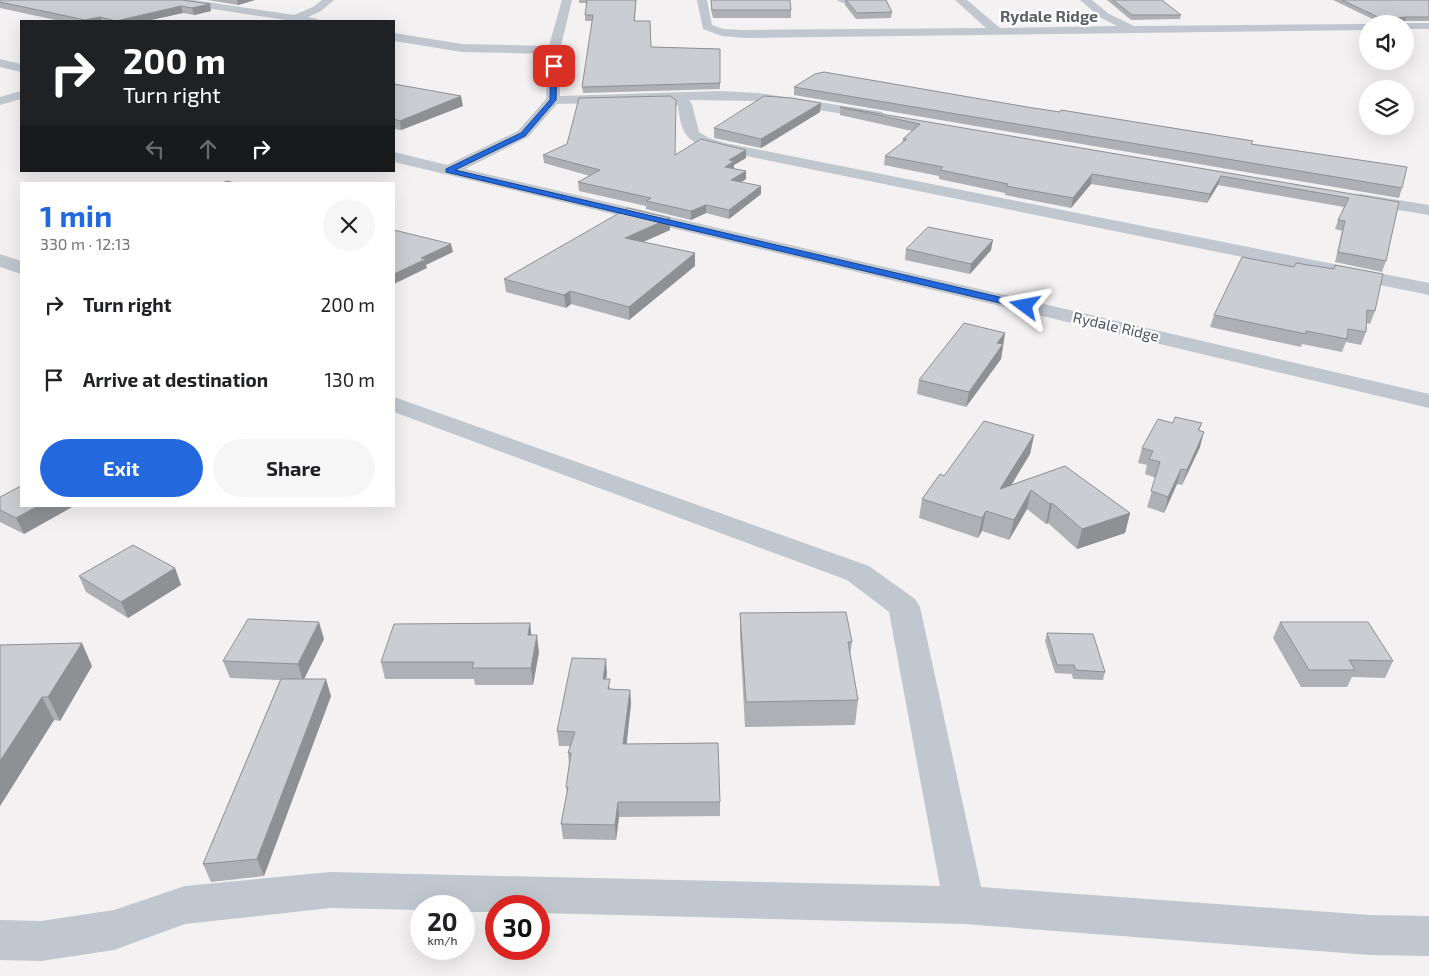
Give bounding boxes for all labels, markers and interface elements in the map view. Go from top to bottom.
district label: Rydale Ridge [1000,6,1098,26]
map controls [1359,15,1414,135]
button: sound [1359,15,1414,70]
text: 200 m [123,39,226,81]
icon: right [40,40,105,105]
pin [533,45,575,87]
icon: arrive [540,52,568,80]
button: layers [1359,80,1414,135]
text: Turn right [123,81,221,107]
icon: left [141,135,169,163]
icon: ahead [194,135,222,163]
icon: right [247,135,275,163]
text: 1 min [40,197,112,233]
button: close [323,199,375,251]
text: 330 m · 12:13 [40,234,130,253]
position arrow [998,279,1050,331]
icon: right [40,291,68,319]
text: Turn right [83,293,171,316]
text: 200 m [321,293,375,316]
street label: Rydale Ridge [1071,307,1161,345]
icon: arrive [40,366,68,394]
text: Arrive at destination [83,368,268,391]
text: 130 m [325,368,375,391]
button: Exit [40,439,203,497]
button: Share [213,439,375,497]
speed limit sign: 30 [485,895,550,960]
text: 20 [427,906,458,936]
text: km/h [428,933,457,947]

